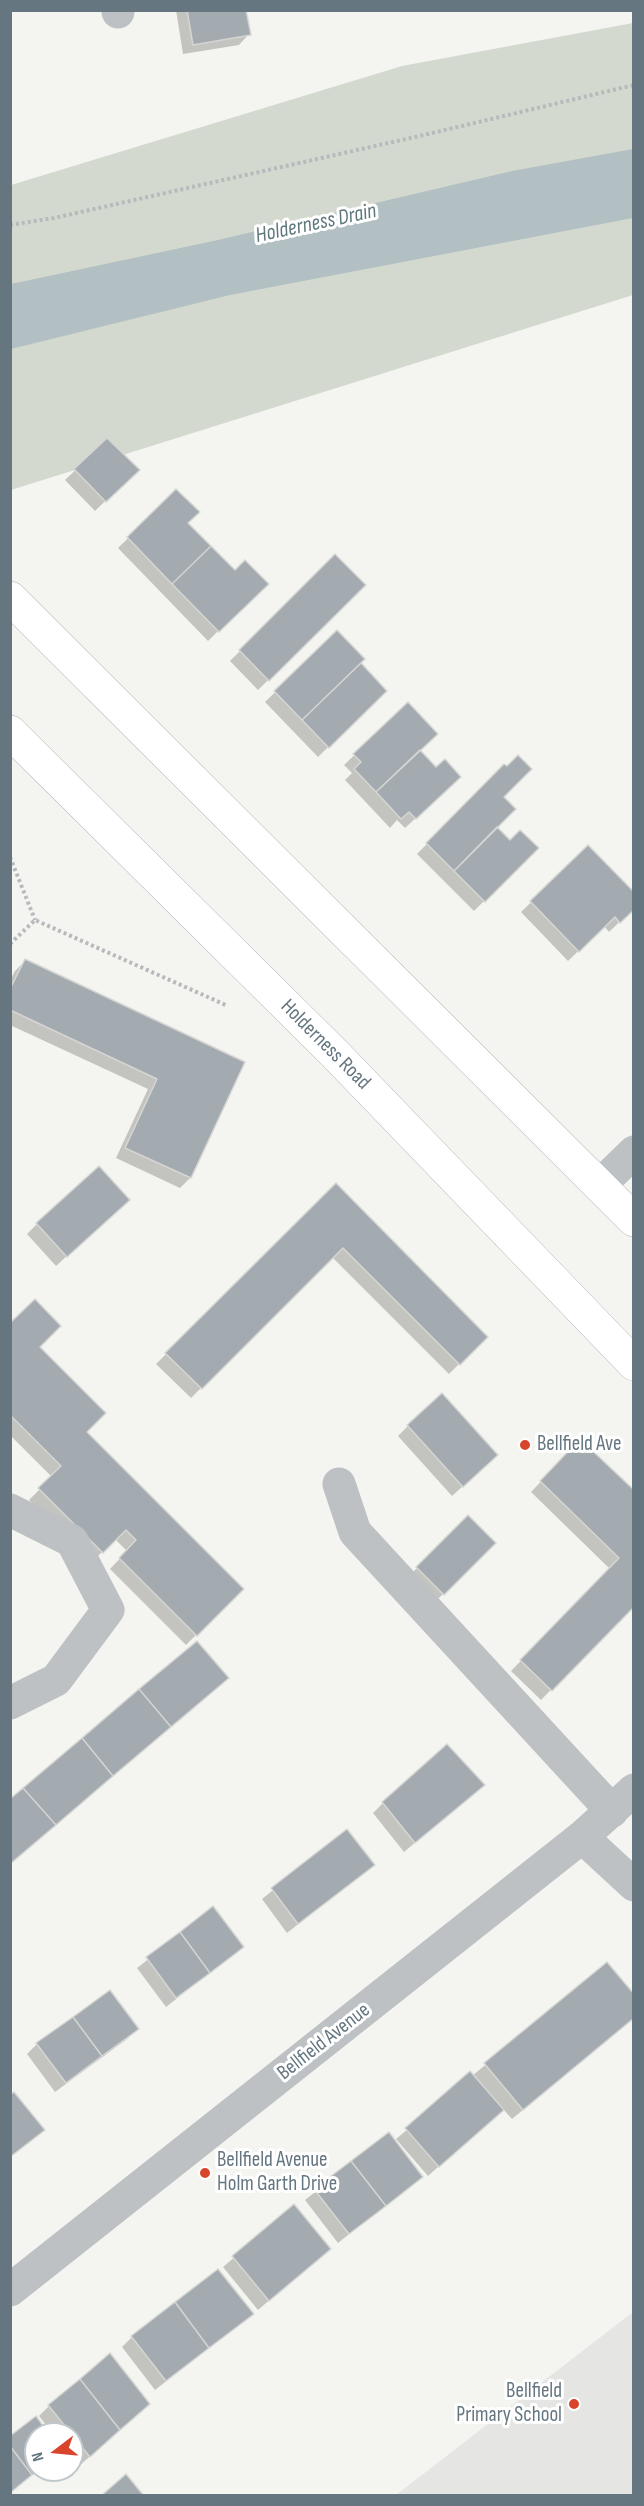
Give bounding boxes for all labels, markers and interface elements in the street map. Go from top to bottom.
water label: Holderness Drain [253,198,379,250]
street label: Holderness Road [275,995,375,1095]
place label: Bellfield Ave [537,1432,621,1458]
marker: Bellfield Ave [518,1438,532,1452]
street label: Bellfield Avenue [273,1998,375,2086]
place label: Bellfield Avenue Holm Garth Drive [217,2148,337,2198]
marker: Bellfield Avenue Holm Garth Drive [198,2166,212,2180]
place label: Bellfield Primary School [456,2379,562,2429]
marker: Bellfield Primary School [567,2397,581,2411]
north arrow [24,2422,84,2482]
text: N [28,2450,48,2463]

